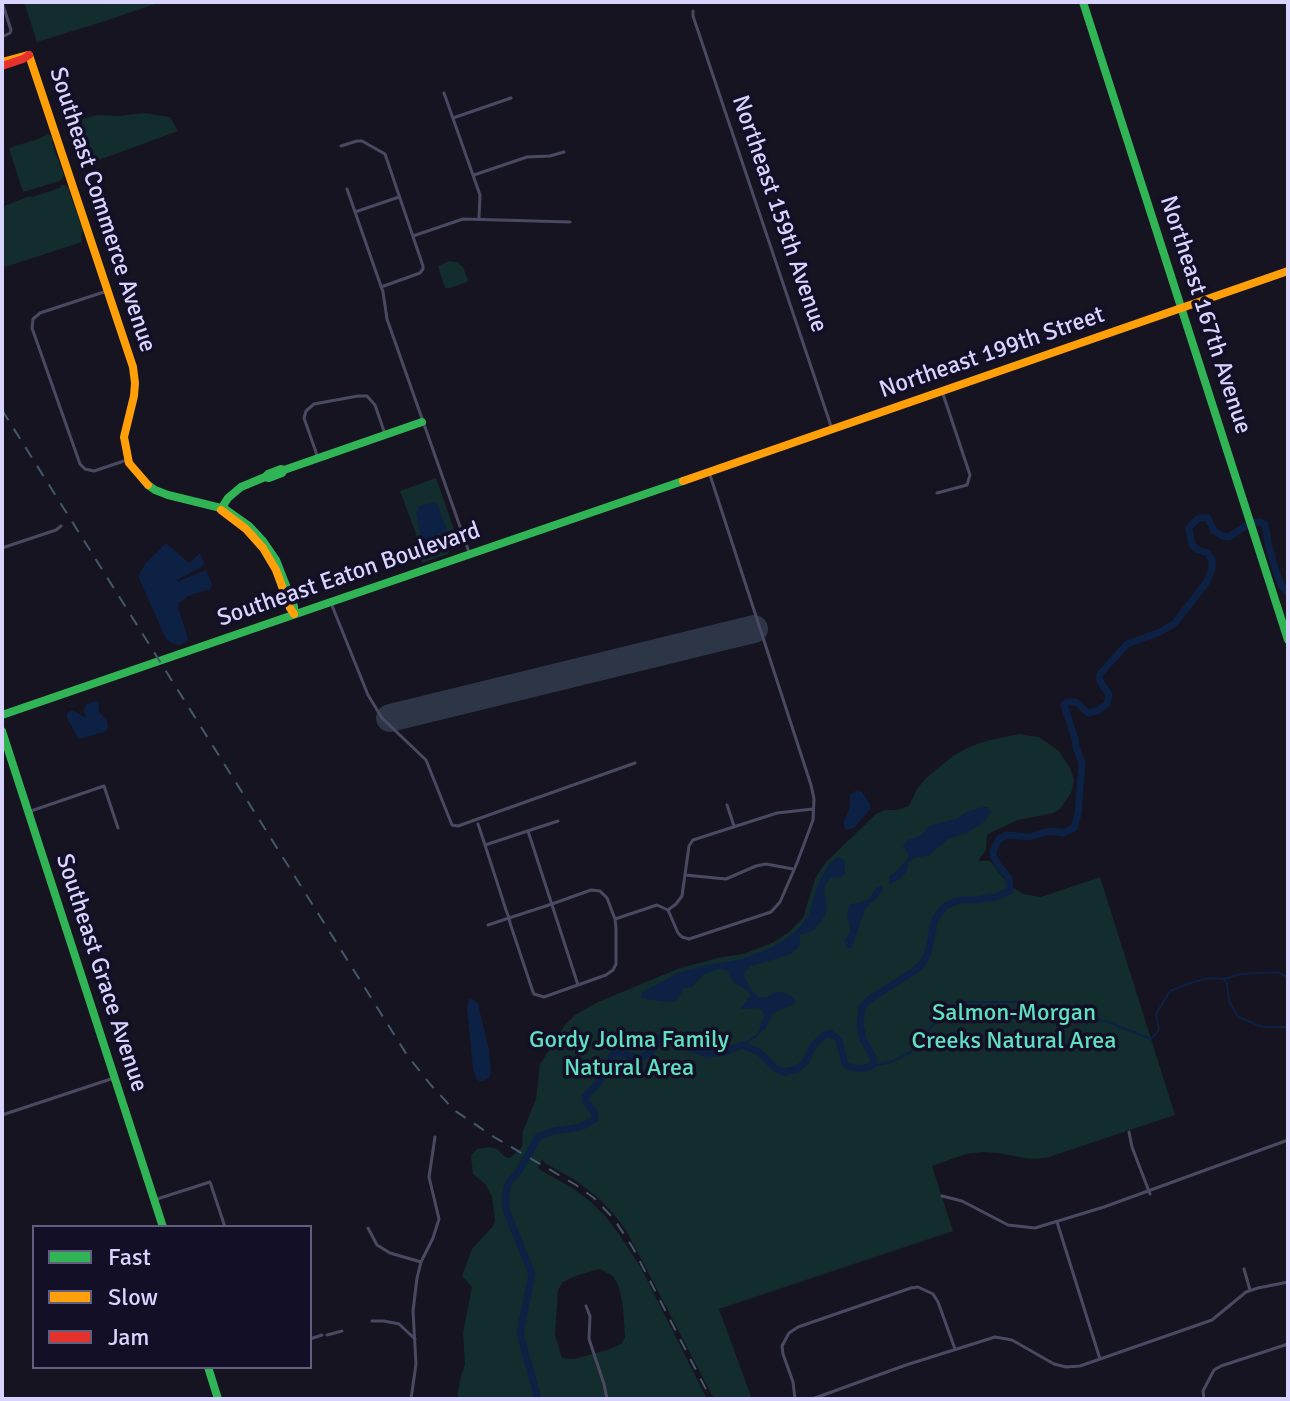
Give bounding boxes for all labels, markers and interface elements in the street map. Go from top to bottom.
street label: Southeast Commerce Avenue [42,64,162,356]
street label: Northeast 159th Avenue [725,92,833,336]
street label: Northeast 167th Avenue [1153,192,1257,438]
street label: Northeast 199th Street [876,301,1108,405]
street label: Southeast Eaton Boulevard [214,516,484,634]
street label: Southeast Grace Avenue [49,850,153,1096]
park label: Salmon-Morgan Creeks Natural Area [912,1000,1116,1056]
park label: Gordy Jolma Family Natural Area [529,1027,729,1083]
legend [32,1225,312,1369]
text: Fast [108,1242,151,1272]
text: Slow [108,1282,158,1312]
text: Jam [108,1322,149,1352]

